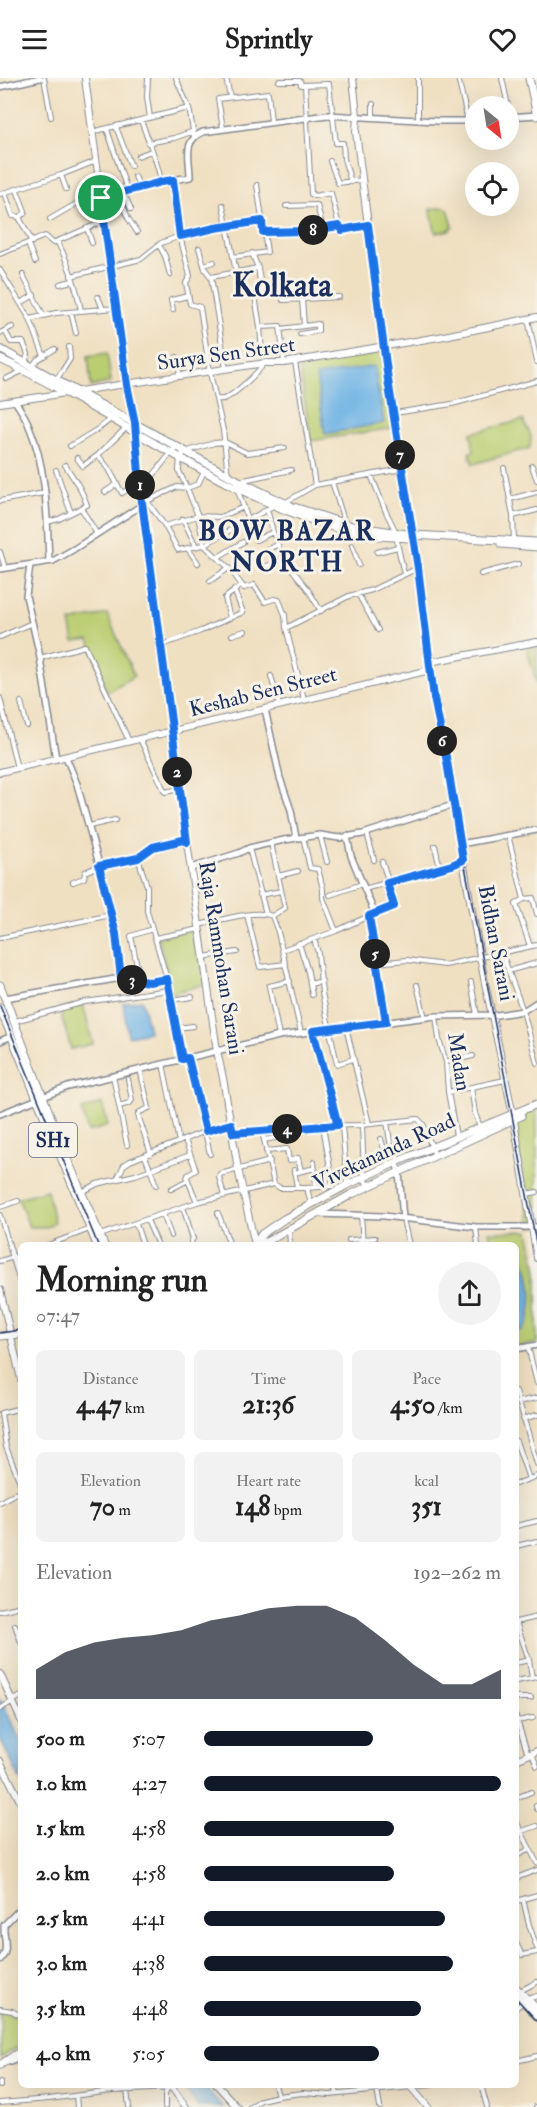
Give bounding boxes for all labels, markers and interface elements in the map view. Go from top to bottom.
icon: menu [18,23,51,56]
text: Sprintly [225,23,312,56]
icon: heart [486,23,519,56]
north arrow [465,96,519,150]
map controls [465,96,519,216]
button: locate [465,162,519,216]
pin [75,172,126,223]
icon: arrive [84,181,117,214]
pin: 8 [298,215,328,245]
text: 8 [309,220,317,240]
district label: Kolkata [232,265,333,306]
street label: Surya Sen Street [155,331,297,377]
pin: 7 [385,440,415,470]
text: 7 [396,445,404,465]
pin: 1 [125,470,155,500]
text: 1 [137,475,143,495]
district label: BOW BAZAR NORTH [198,515,376,579]
street label: Keshab Sen Street [186,661,340,723]
pin: 6 [427,726,457,756]
text: 6 [438,731,446,751]
pin: 2 [162,757,192,787]
text: 2 [173,762,181,782]
street label: Raja Rammohan Sarani [192,859,250,1057]
street label: Bidhan Sarani [472,883,521,1004]
pin: 5 [360,939,390,969]
text: 5 [371,944,379,964]
pin: 3 [117,965,147,995]
text: 3 [129,970,135,990]
street label: Madan [441,1031,477,1093]
street label: Vivekananda Road [309,1107,460,1197]
pin: 4 [272,1114,302,1144]
text: 4 [283,1119,291,1139]
road number: SH1 [29,1123,77,1157]
text: Morning run [36,1260,208,1301]
button: share [438,1262,501,1325]
text: 07:47 [36,1303,80,1328]
text: Distance [83,1369,138,1389]
text: Time [251,1369,286,1389]
text: Pace [412,1369,441,1389]
text: 4.47 [76,1389,121,1421]
text: 21:36 [243,1389,294,1421]
text: 4:50 [390,1389,435,1421]
text: km [121,1398,145,1418]
text: /km [435,1398,463,1418]
text: Elevation [80,1471,141,1491]
text: Heart rate [236,1471,301,1491]
text: kcal [414,1471,439,1491]
text: 70 [90,1491,115,1523]
text: 148 [235,1491,270,1523]
text: 351 [411,1491,442,1523]
text: m [115,1500,131,1520]
text: bpm [270,1500,302,1520]
text: Elevation [36,1560,112,1585]
text: 192–262 m [413,1560,501,1585]
text: 500 m [36,1726,85,1751]
text: 5:07 [132,1726,165,1751]
text: 1.0 km [36,1771,87,1796]
text: 4:27 [132,1771,167,1796]
text: 1.5 km [36,1816,85,1841]
text: 4:58 [132,1816,166,1841]
text: 2.0 km [36,1861,90,1886]
text: 4:58 [132,1861,166,1886]
text: 2.5 km [36,1906,88,1931]
text: 4:41 [132,1906,166,1931]
text: 3.0 km [36,1951,87,1976]
text: 4:38 [132,1951,165,1976]
text: 3.5 km [36,1996,85,2021]
text: 4:48 [132,1996,168,2021]
text: 4.0 km [36,2041,91,2066]
text: 5:05 [132,2041,165,2066]

